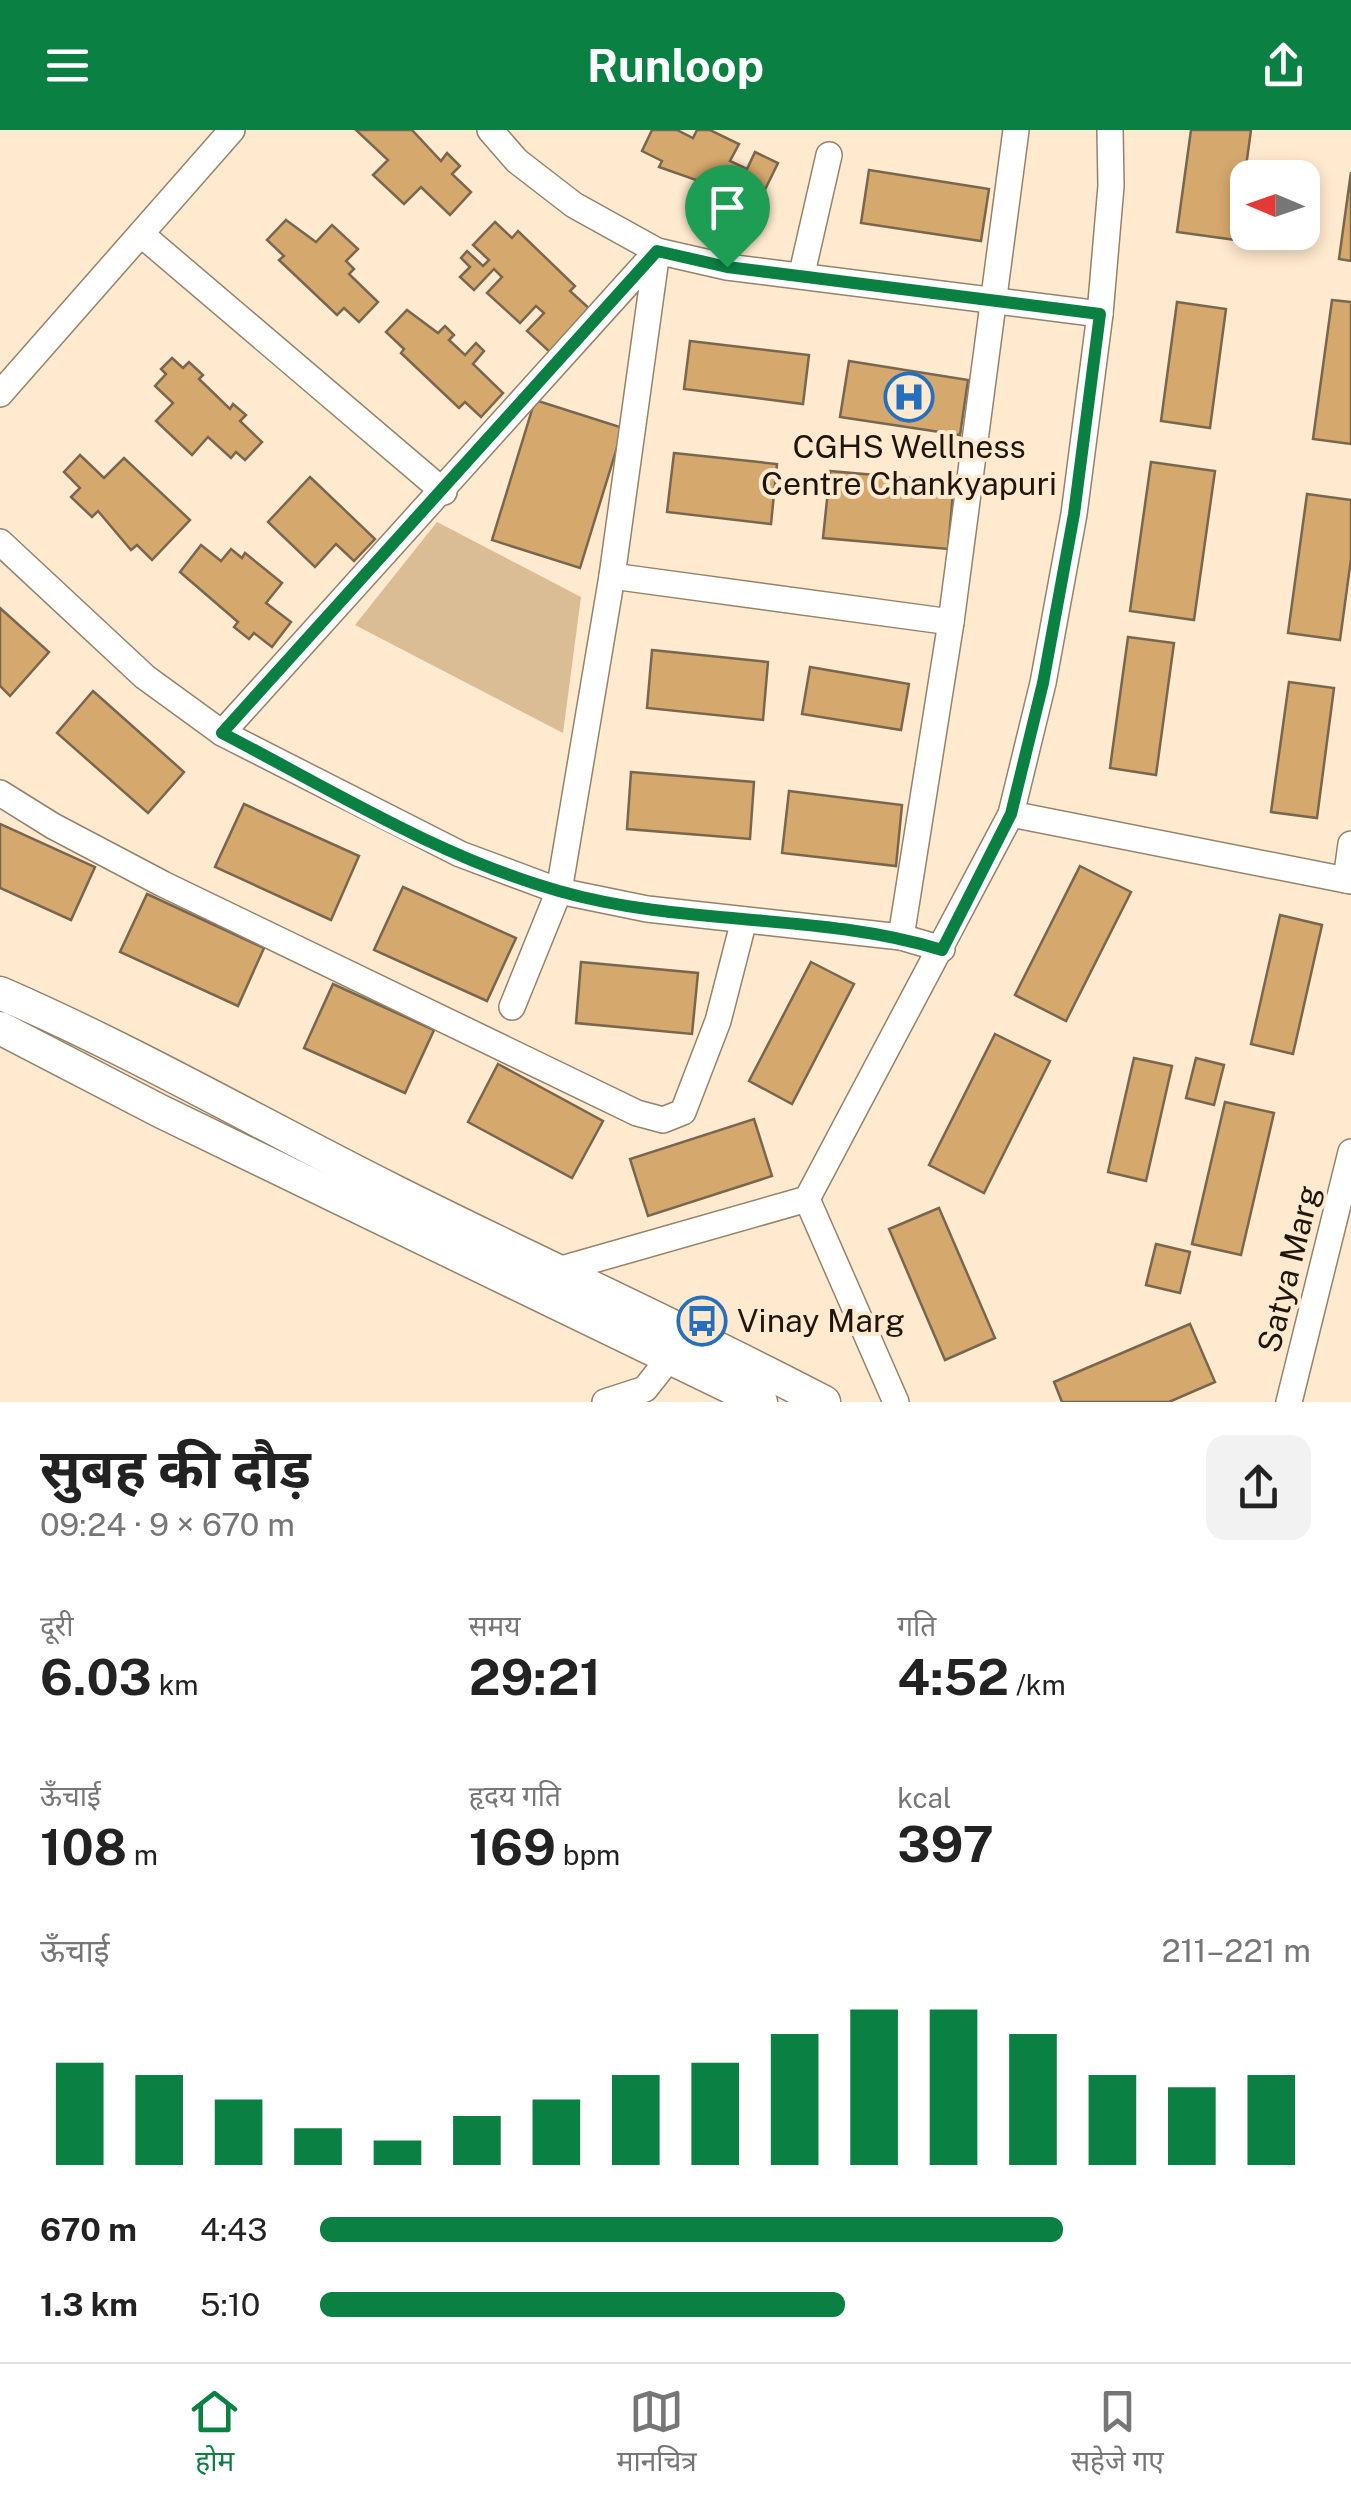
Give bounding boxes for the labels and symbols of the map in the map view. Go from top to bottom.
north arrow [1230,160,1320,250]
pin [685,165,770,268]
hospital icon: CGHS Wellness Centre Chankyapuri [883,371,935,423]
place label: CGHS Wellness Centre Chankyapuri [761,428,1057,502]
street label: Satya Marg [1250,1182,1327,1356]
bus stop icon: Vinay Marg [676,1295,728,1347]
place label: Vinay Marg [737,1302,905,1339]

